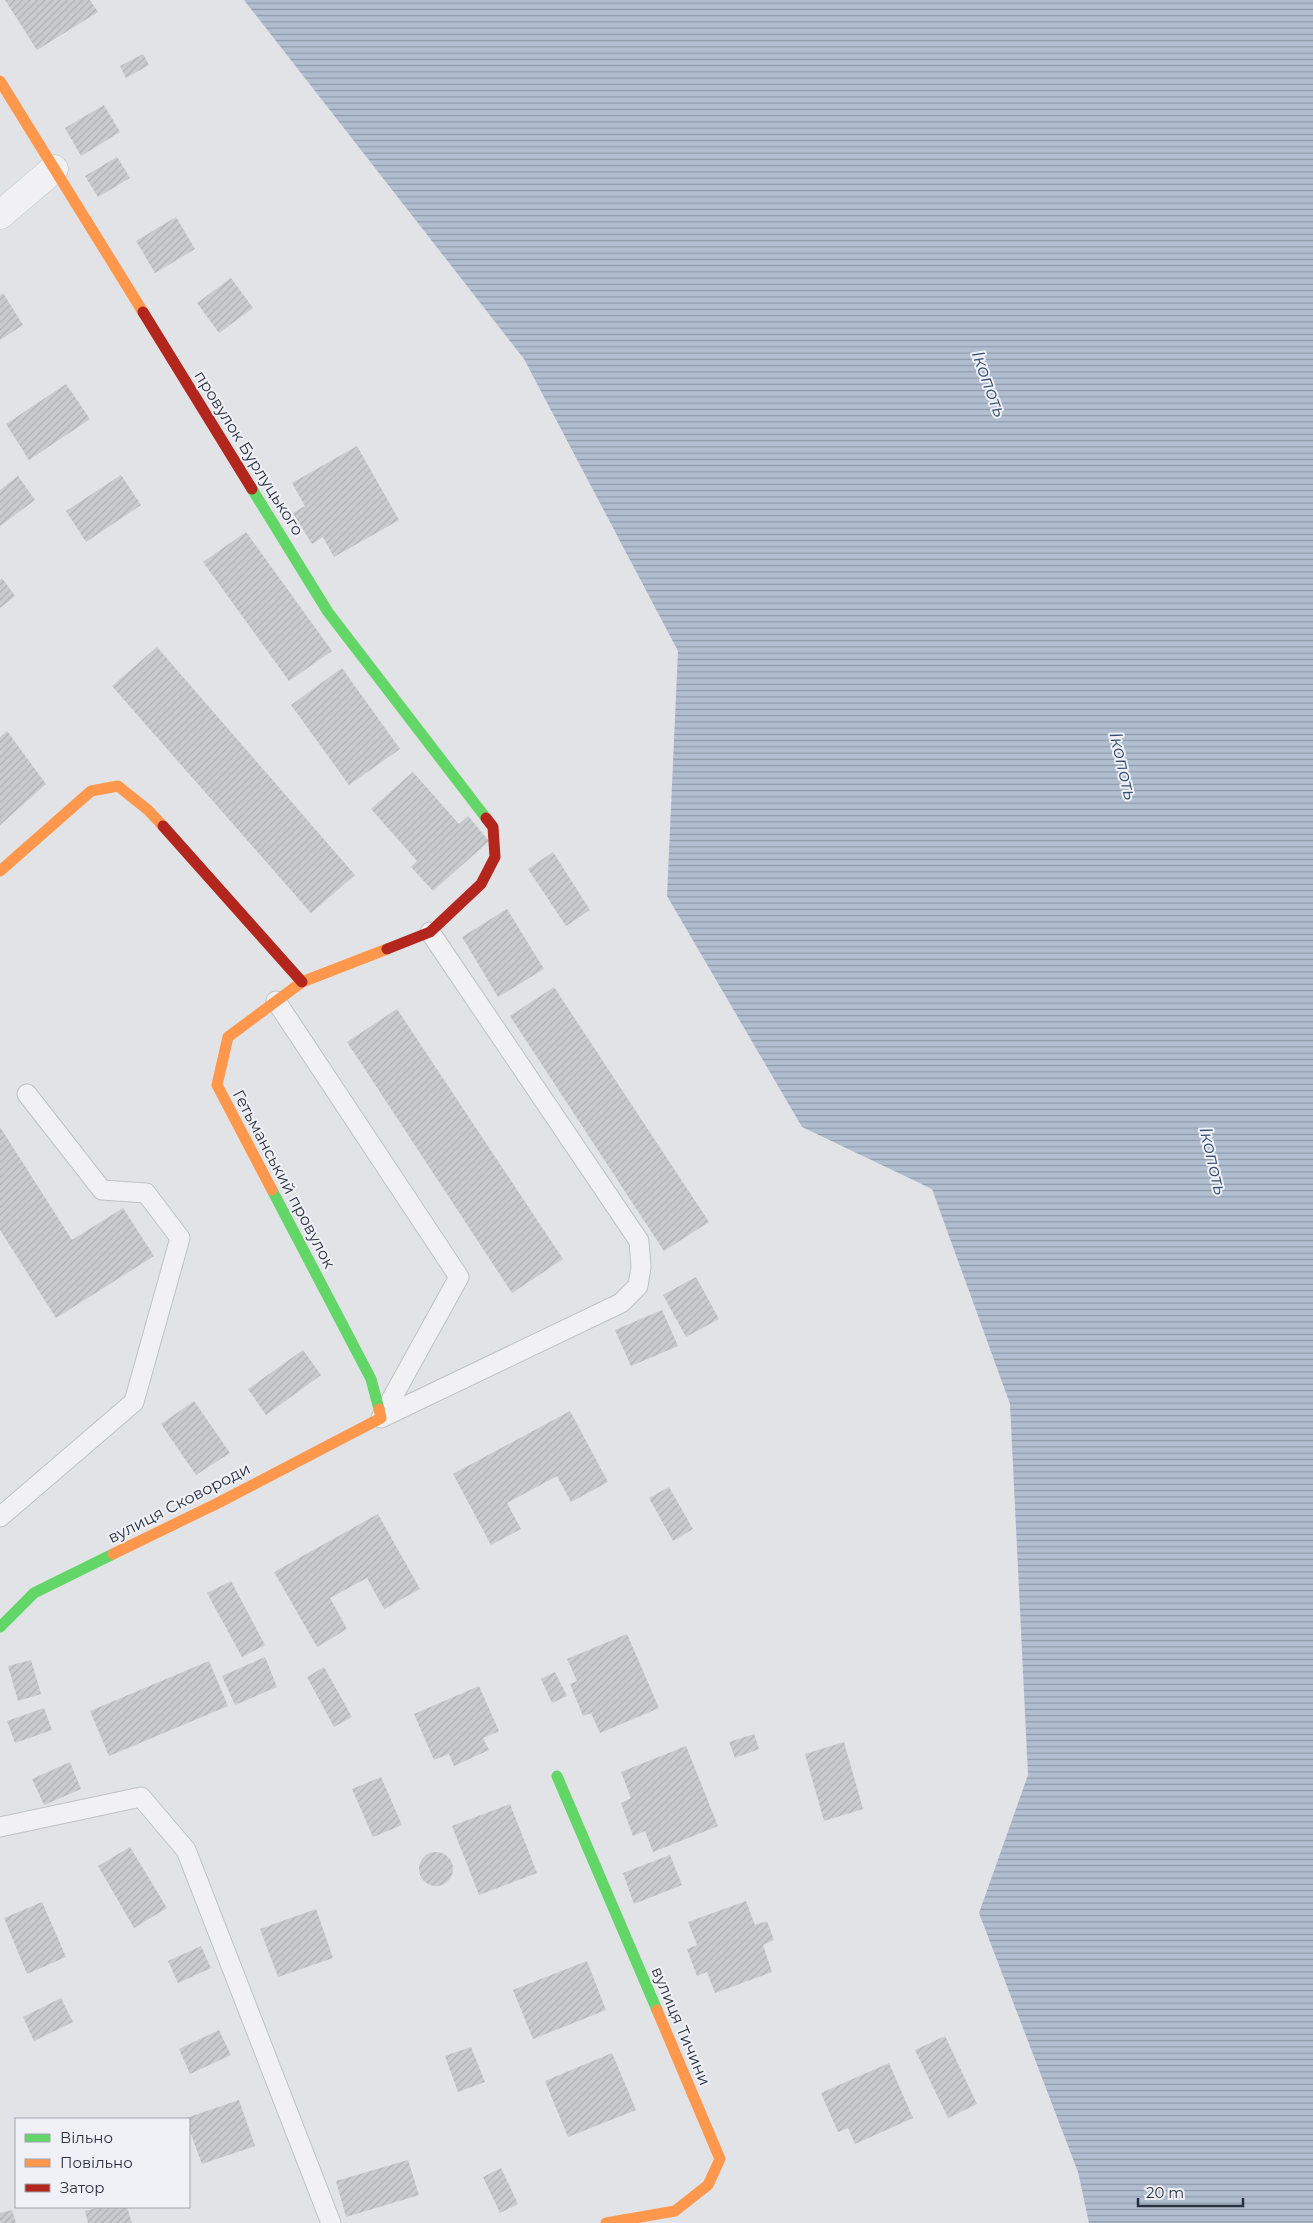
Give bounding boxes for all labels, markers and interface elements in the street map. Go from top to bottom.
water label: Ікопоть [967,348,1011,420]
street label: провулок Бурлуцького [190,367,308,539]
water label: Ікопоть [1105,730,1141,802]
street label: Гетьманський провулок [229,1086,340,1272]
water label: Ікопоть [1195,1125,1231,1197]
street label: вулиця Сковороди [105,1459,253,1547]
street label: вулиця Тичини [647,1964,715,2088]
legend [15,2118,190,2208]
text: Вільно [60,2128,113,2147]
text: Повільно [60,2153,133,2172]
scale bar [1138,2176,1243,2208]
text: Затор [60,2178,105,2197]
text: 20 m [1146,2183,1184,2202]

